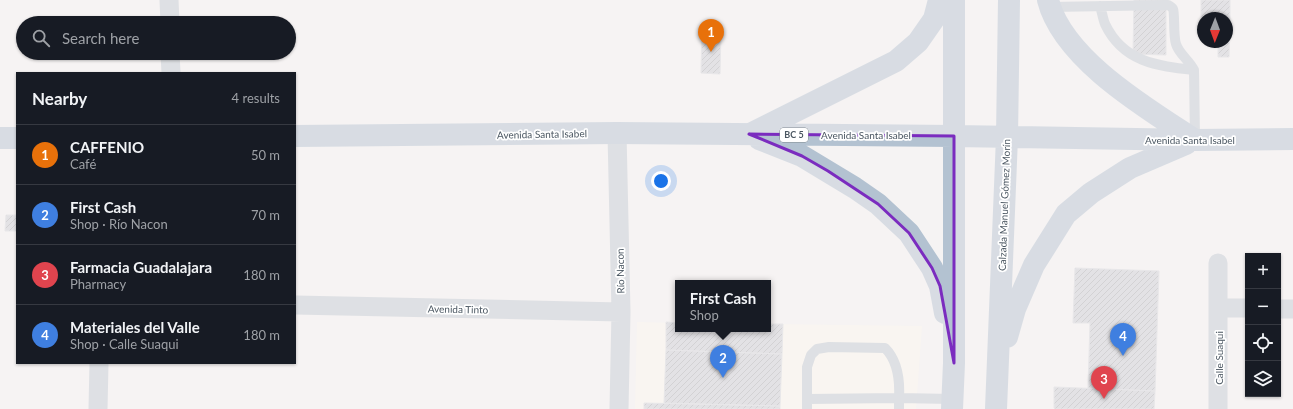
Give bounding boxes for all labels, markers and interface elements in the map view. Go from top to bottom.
north arrow [1197,12,1233,48]
search box [16,16,296,60]
pin: 1 [698,19,724,52]
icon: search [30,27,52,49]
text: Search here [62,29,139,47]
text: Nearby [32,88,87,109]
text: 4 results [232,90,280,106]
street label: Avenida Santa Isabel [497,127,587,141]
road number: BC 5 [780,128,808,142]
street label: Avenida Santa Isabel [821,129,911,141]
street label: Avenida Santa Isabel [1145,134,1235,146]
text: CAFFENIO [70,138,144,156]
street label: Calzada Manuel Gómez Morín [996,139,1012,271]
text: 1 [41,147,49,163]
text: 50 m [251,147,280,163]
text: Café [70,156,96,172]
your location [651,171,671,191]
text: First Cash [70,198,136,216]
text: 2 [41,207,49,223]
text: 70 m [251,207,280,223]
text: Shop · Río Nacon [70,216,168,232]
street label: Río Nacon [614,248,626,294]
map controls [1245,253,1281,397]
button: + [1245,253,1281,289]
text: Farmacia Guadalajara [70,258,212,276]
text: 3 [41,267,49,283]
text: 180 m [243,267,280,283]
text: Pharmacy [70,276,126,292]
popup [675,280,771,332]
text: First Cash [690,289,756,307]
button: − [1245,289,1281,325]
street label: Avenida Tinto [428,302,489,316]
text: Shop [690,307,719,323]
text: Materiales del Valle [70,318,200,336]
pin: 4 [1110,323,1136,356]
button: locate [1245,325,1281,361]
text: 4 [41,327,49,343]
text: 180 m [243,327,280,343]
street label: Calle Suaqui [1213,331,1225,385]
text: Shop · Calle Suaqui [70,336,179,352]
pin: 2 [710,345,736,378]
button: layers [1245,361,1281,397]
pin: 3 [1091,366,1117,399]

